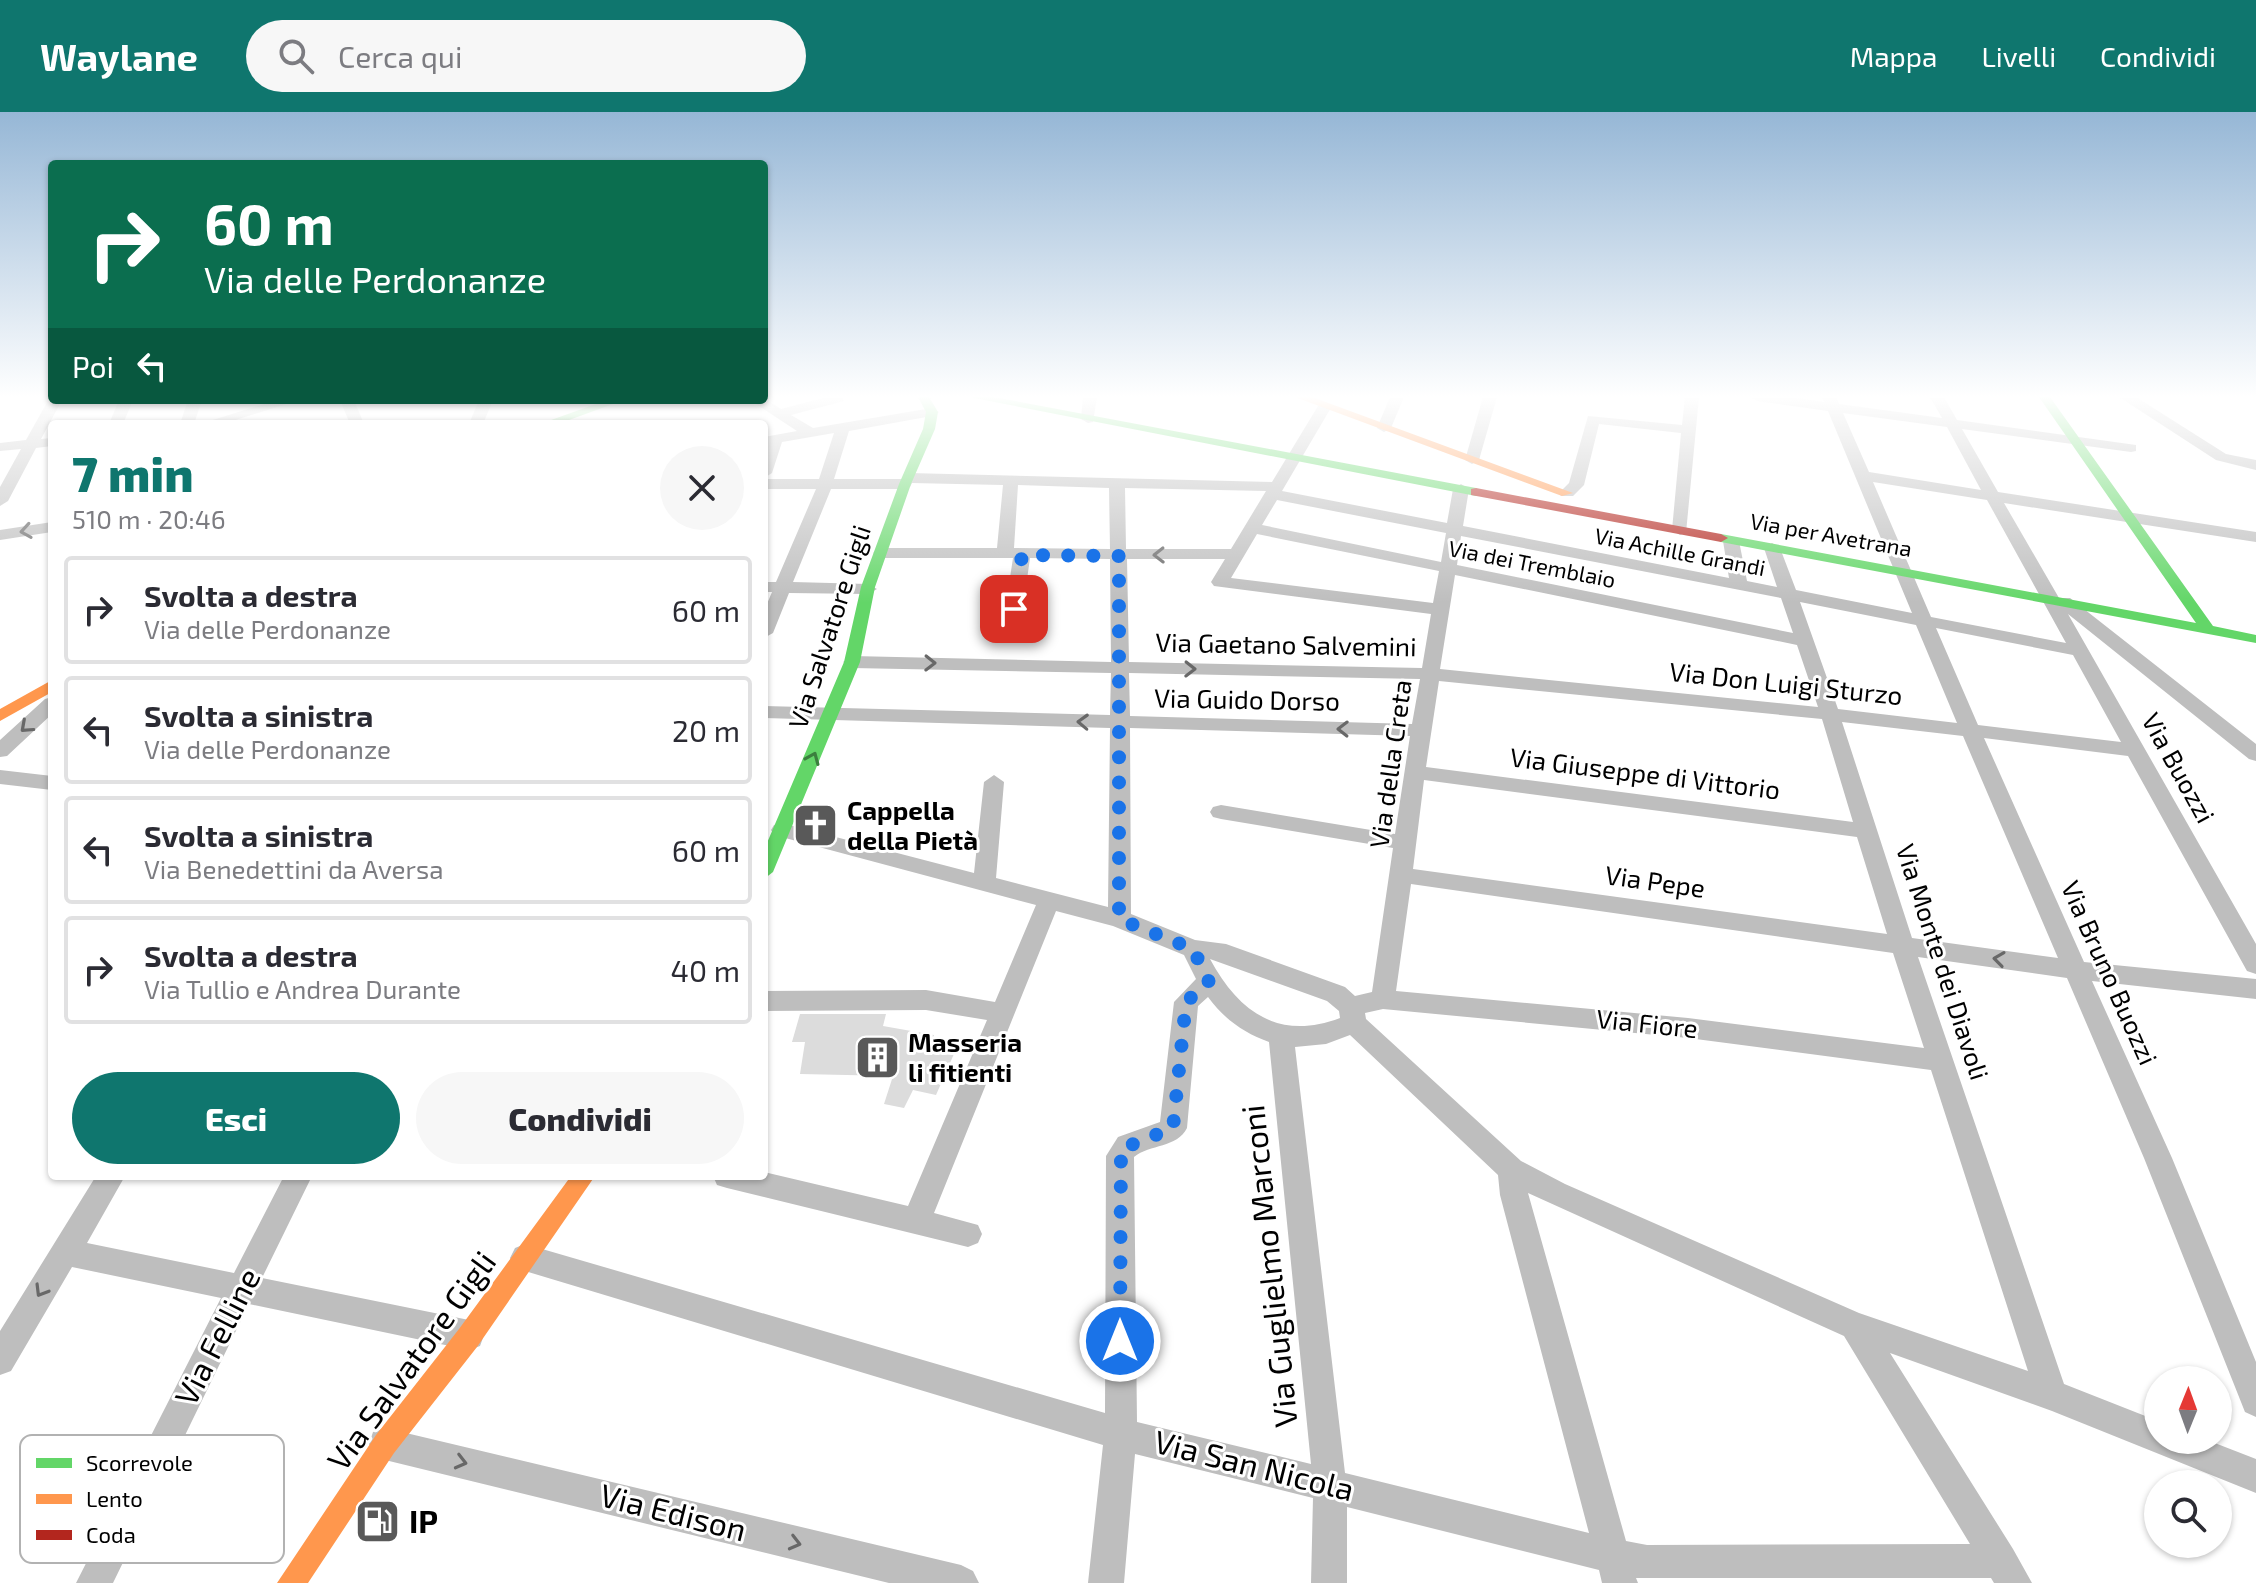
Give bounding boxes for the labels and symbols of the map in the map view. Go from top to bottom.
street label: Via per Avetrana [1748,507,1914,561]
street label: Via Salvatore Gigli [781,521,876,732]
one-way arrow [19,522,33,539]
street label: Via Achille Grandi [1593,522,1768,580]
street label: Via dei Tremblaio [1446,534,1618,592]
one-way arrow [1152,546,1165,564]
pin [980,575,1048,643]
street label: Via Gaetano Salvemini [1155,626,1417,661]
one-way arrow [924,655,937,672]
street label: Via Don Luigi Sturzo [1668,655,1904,710]
one-way arrow [1184,660,1197,678]
street label: Via della Creta [1362,678,1417,850]
street label: Via Guido Dorso [1154,681,1340,716]
street label: Via Buozzi [2136,707,2222,828]
one-way arrow [1076,713,1089,730]
one-way arrow [21,717,35,732]
one-way arrow [1336,720,1349,737]
street label: Via Giuseppe di Vittorio [1508,741,1782,804]
one-way arrow [803,752,819,766]
place label: Cappella della Pietà [847,794,978,855]
church icon: Cappella della Pietà [792,802,840,850]
street label: Via Monte dei Diavoli [1891,840,1996,1083]
street label: Via Pepe [1603,858,1707,903]
street label: Via Bruno Buozzi [2056,876,2165,1069]
one-way arrow [1992,951,2005,968]
street label: Via Fiore [1595,1002,1699,1043]
place label: Masseria li fitienti [908,1026,1022,1087]
building icon: Masseria li fitienti [853,1034,901,1082]
street label: Via Guglielmo Marconi [1232,1103,1304,1429]
street label: Via Salvatore Gigli [318,1243,503,1477]
street label: Via Felline [166,1261,267,1411]
one-way arrow [36,1282,51,1297]
position arrow [1078,1299,1162,1383]
north arrow [2144,1366,2232,1454]
street label: Via San Nicola [1151,1421,1358,1507]
legend [20,1435,284,1563]
text: Scorrevole [86,1449,193,1475]
one-way arrow [453,1453,467,1470]
street label: Via Edison [596,1475,751,1548]
text: Lento [86,1485,143,1511]
fuel station icon: IP [354,1498,402,1546]
place label: IP [409,1501,438,1539]
text: Coda [86,1521,136,1547]
one-way arrow [788,1534,801,1551]

